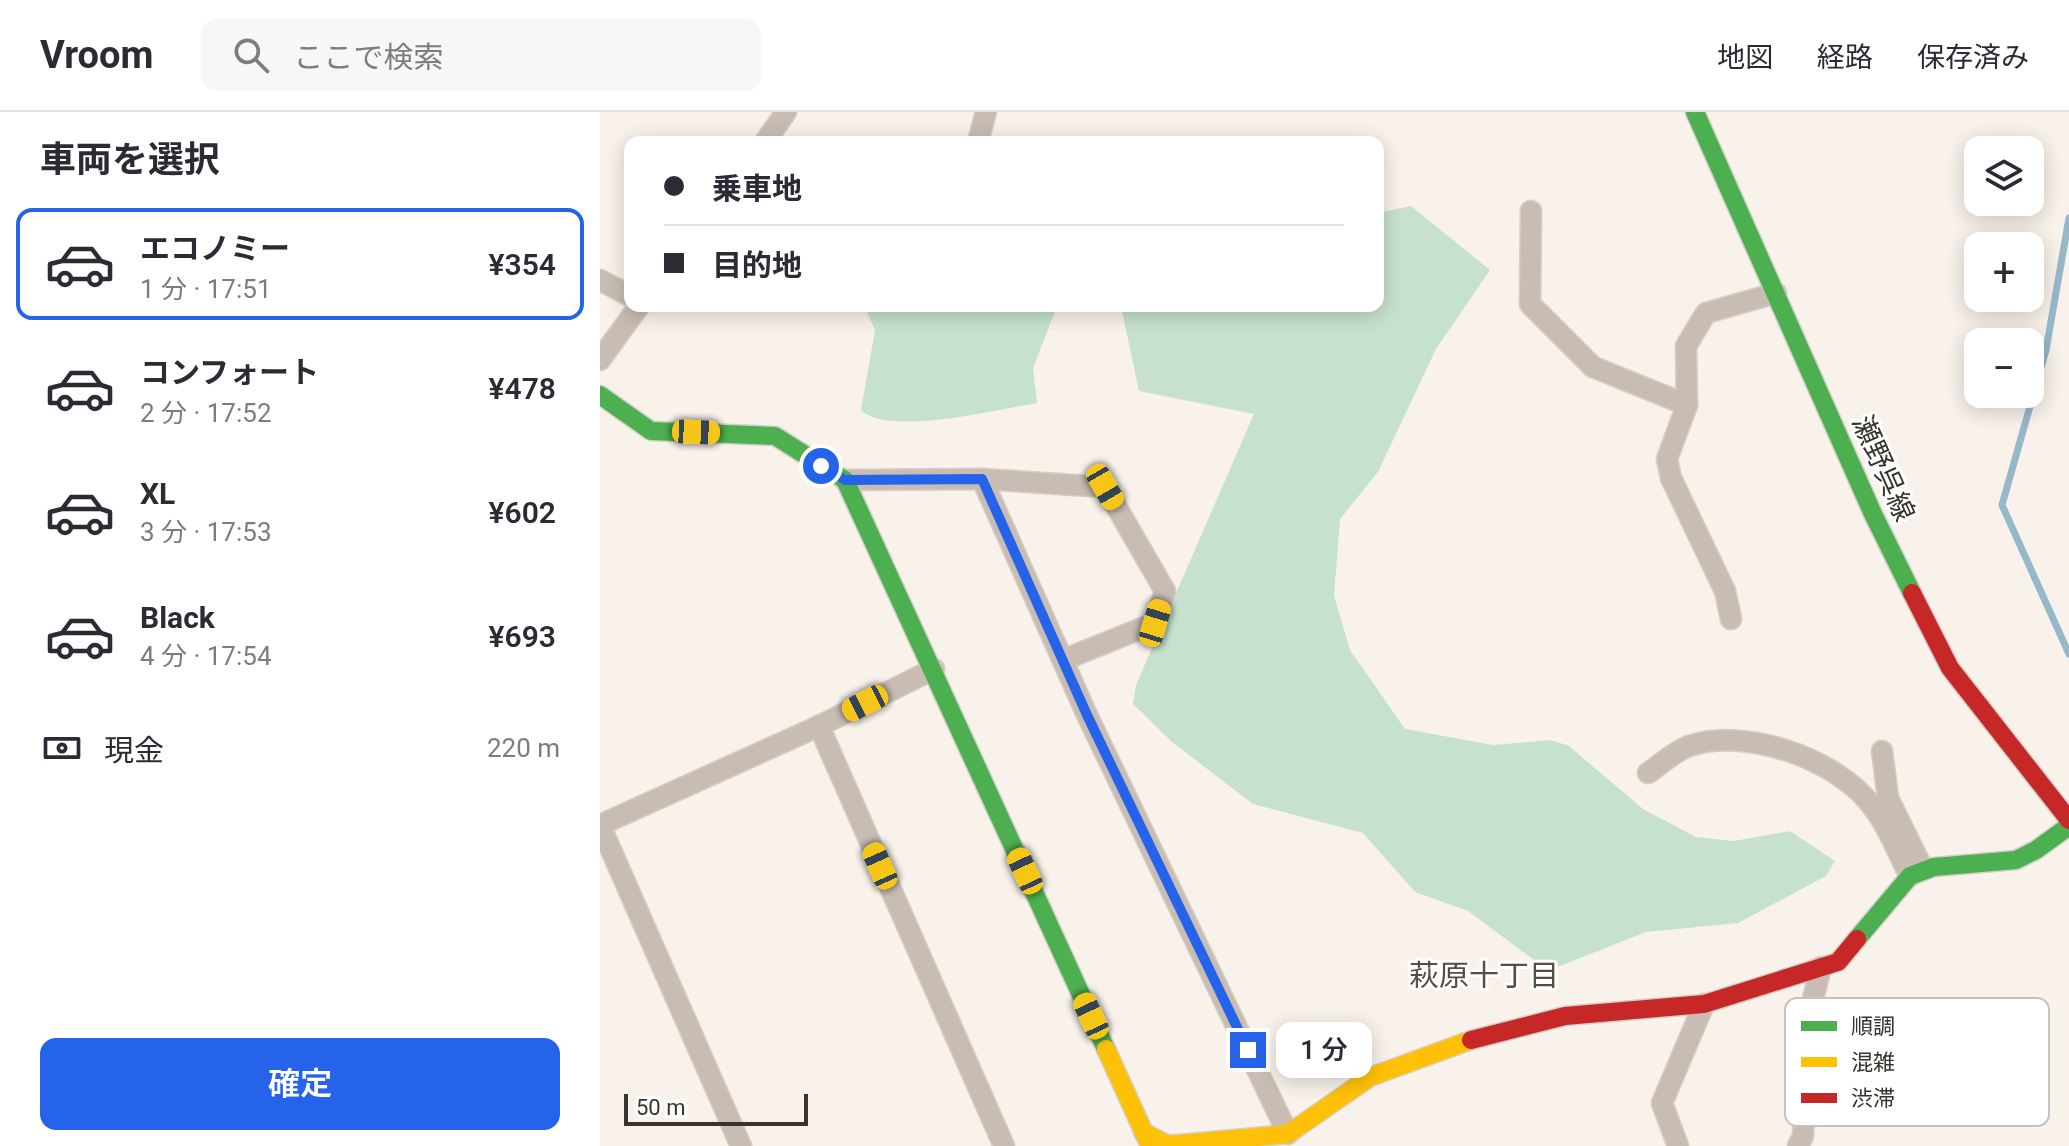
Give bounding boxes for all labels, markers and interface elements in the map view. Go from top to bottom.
search box [201,19,761,91]
text: Vroom [40,33,153,77]
icon: search [229,33,273,77]
text: ここで検索 [293,40,443,75]
text: 地図 [1717,41,1773,74]
text: 経路 [1817,41,1873,74]
text: 保存済み [1917,41,2029,74]
map controls [1964,136,2044,408]
button: layers [1964,136,2044,216]
text: 車両を選択 [40,139,220,181]
text: 乗車地 [712,171,802,206]
icon: car [44,228,116,300]
text: エコノミー [140,231,290,266]
button: + [1964,232,2044,312]
text: ¥354 [489,247,556,282]
text: 目的地 [712,248,802,283]
text: 1 分 · 17:51 [140,274,272,304]
button: − [1964,328,2044,408]
icon: car [44,352,116,424]
text: コンフォート [140,355,319,390]
text: ¥478 [489,371,556,406]
text: 2 分 · 17:52 [140,398,272,428]
street label: 瀬野呉線 [1846,410,1921,526]
car [672,419,720,445]
route start [803,448,839,484]
car [1083,460,1127,514]
icon: car [44,476,116,548]
text: XL [140,476,175,511]
text: ¥602 [489,495,556,530]
text: 3 分 · 17:53 [140,517,272,547]
car [1137,597,1173,649]
icon: car [44,600,116,672]
text: Black [140,600,215,635]
text: ¥693 [489,619,556,654]
text: 4 分 · 17:54 [140,641,272,671]
car [838,681,892,725]
icon: cash [40,726,84,770]
text: 現金 [104,733,164,768]
text: 220 m [487,733,560,763]
car [859,839,901,893]
car [1004,844,1046,898]
district label: 萩原十丁目 [1409,958,1559,993]
car [1070,989,1112,1043]
legend [1785,998,2049,1126]
text: 順調 [1851,1014,1895,1039]
callout: 1 分 [1276,1022,1372,1078]
route end [1230,1032,1266,1068]
text: 1 分 [1300,1035,1348,1065]
button: 確定 [40,1038,560,1130]
text: 混雑 [1851,1050,1895,1075]
text: 渋滞 [1851,1086,1895,1111]
scale bar [624,1090,808,1126]
text: 50 m [636,1095,685,1120]

